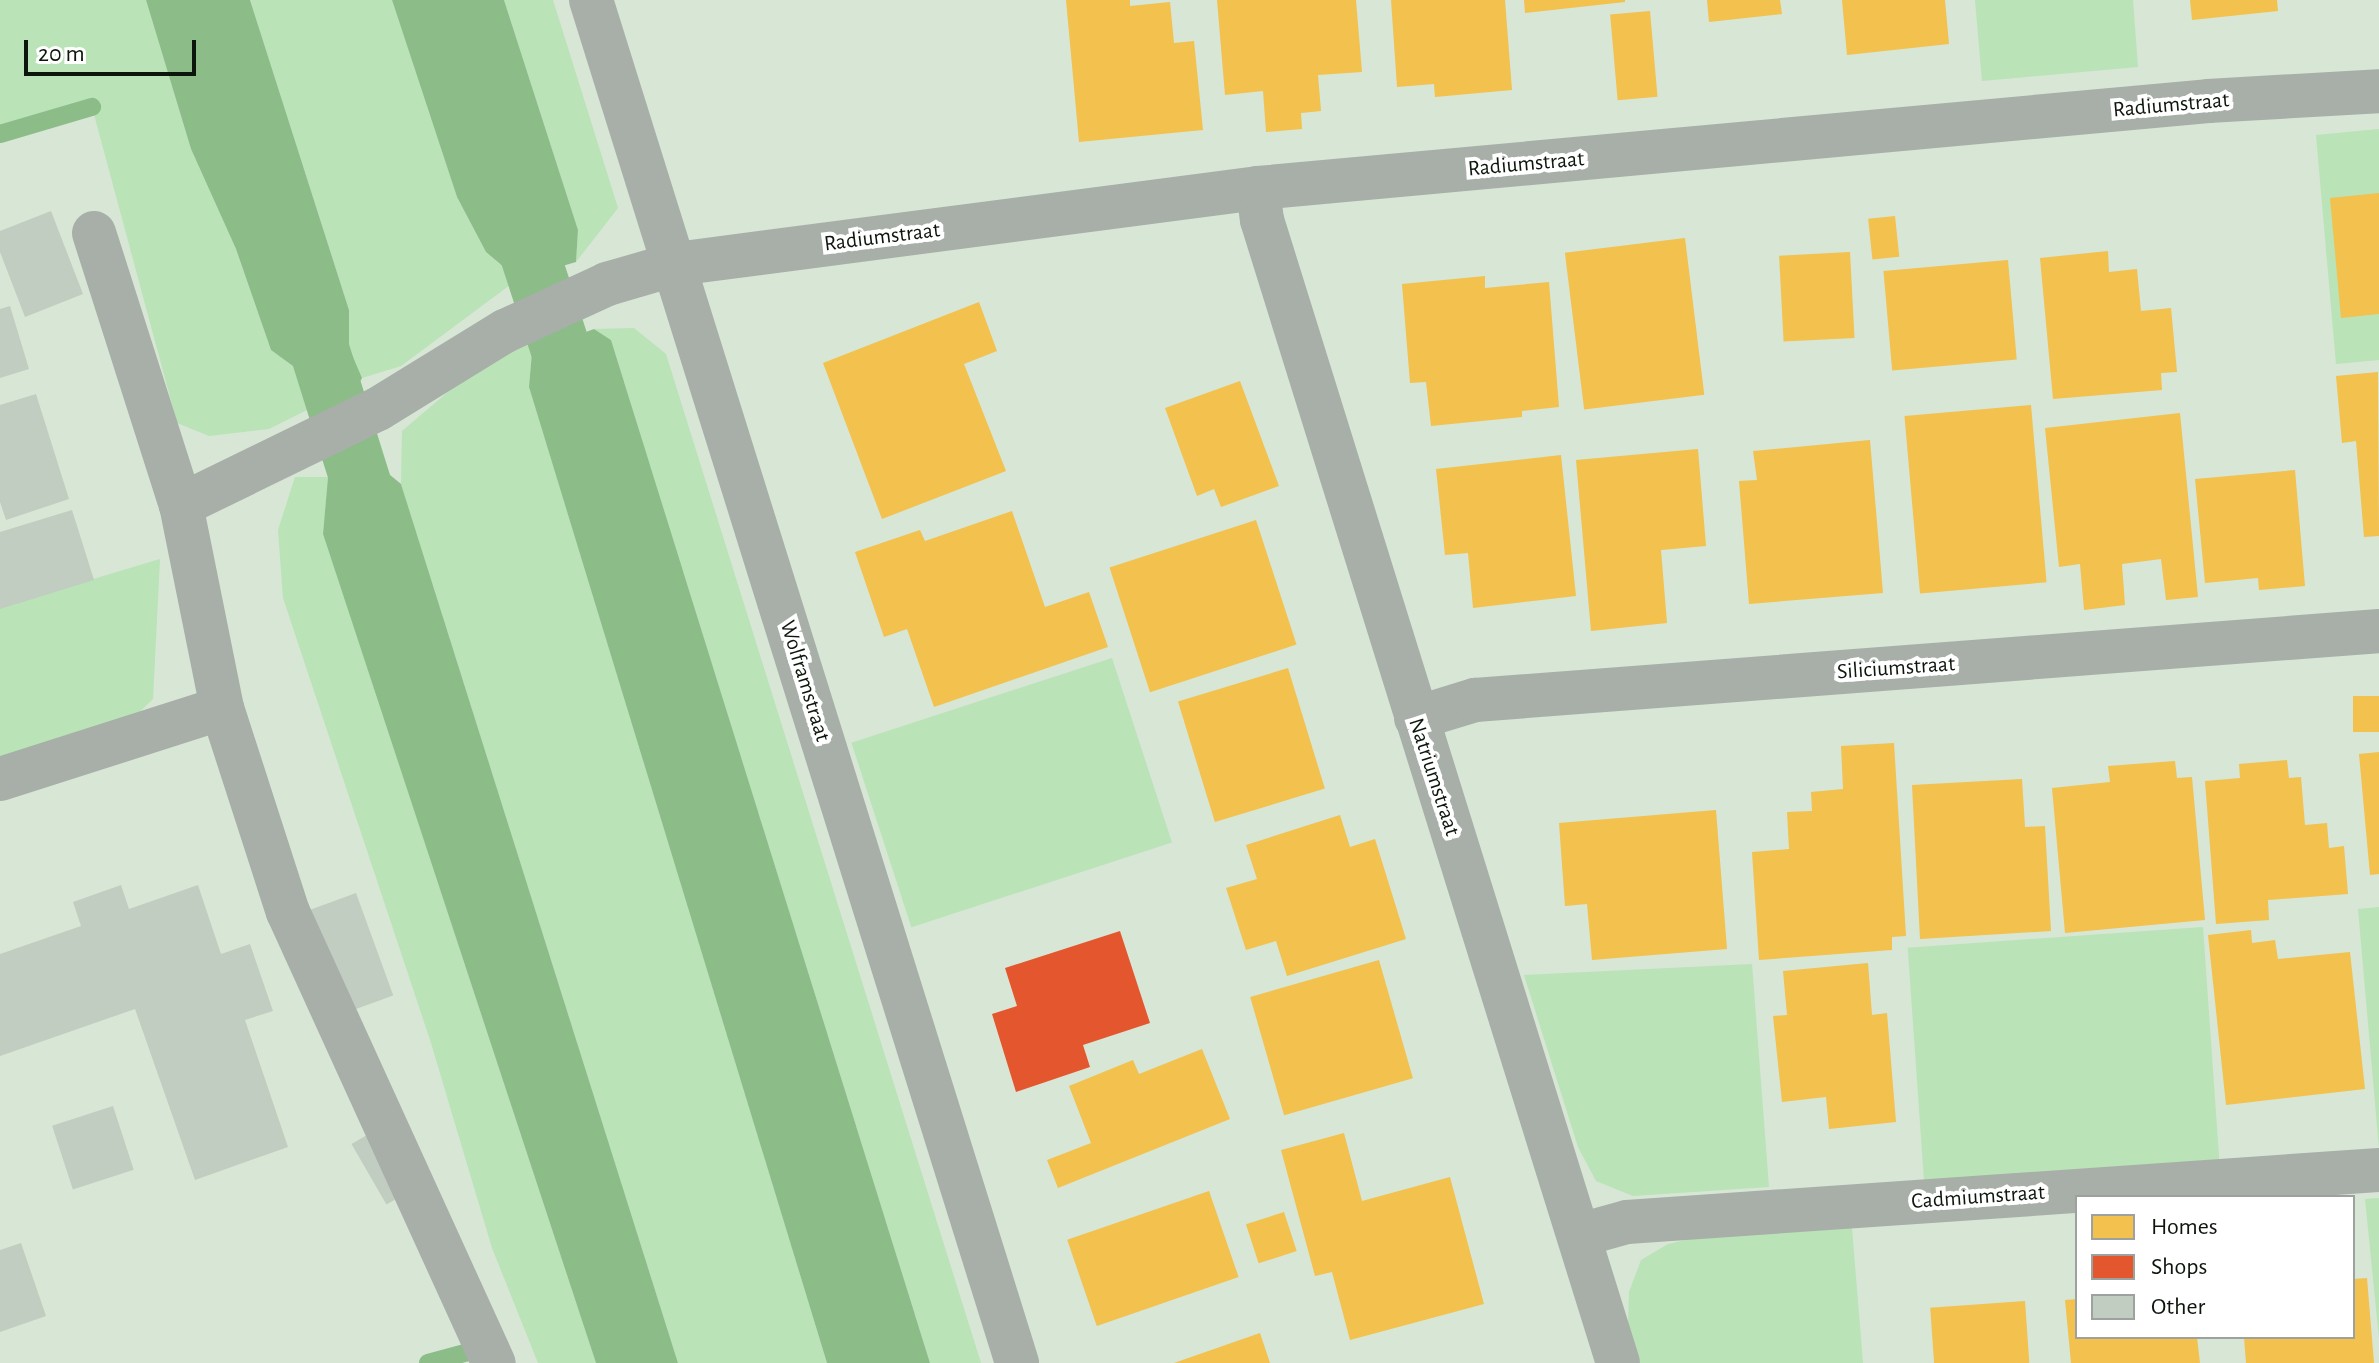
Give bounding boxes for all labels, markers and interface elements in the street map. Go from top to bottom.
scale bar [28,24,200,74]
text: 20 m [38,42,85,66]
street label: Radiumstraat [2112,87,2230,123]
street label: Radiumstraat [1467,146,1585,182]
street label: Radiumstraat [823,217,941,257]
street label: Wolframstraat [774,617,836,745]
street label: Siliciumstraat [1836,651,1956,685]
street label: Natriumstraat [1403,715,1465,839]
street label: Cadmiumstraat [1910,1179,2046,1215]
legend [2075,1195,2355,1339]
text: Homes [2151,1215,2218,1239]
text: Shops [2151,1255,2207,1279]
text: Other [2151,1295,2205,1319]

